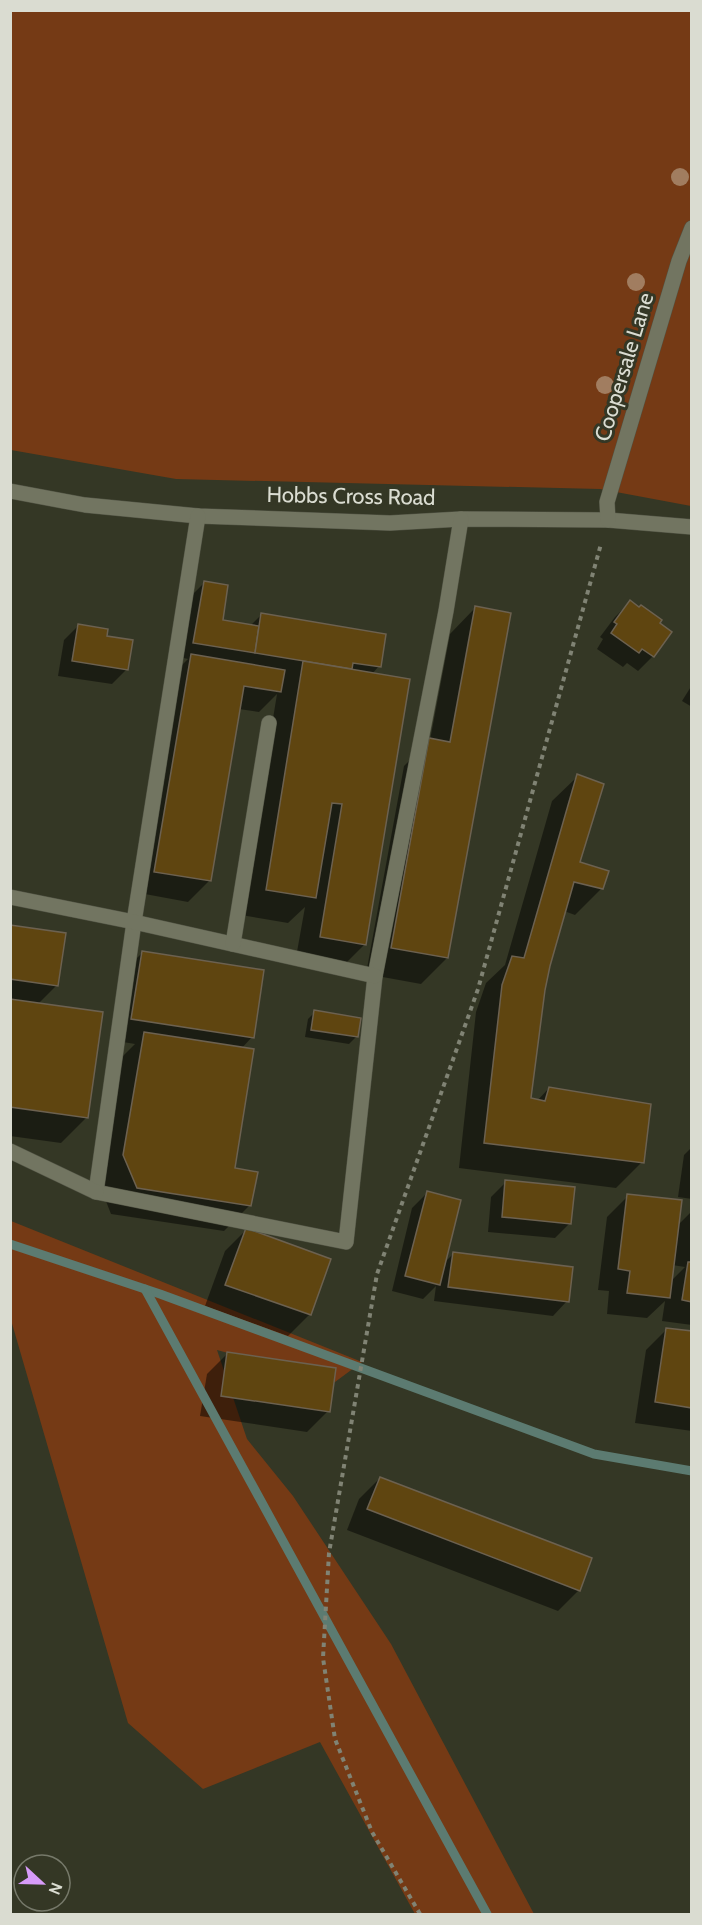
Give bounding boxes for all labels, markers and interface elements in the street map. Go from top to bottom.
street label: Coopersale Lane [589,289,659,445]
street label: Hobbs Cross Road [266,481,436,511]
north arrow [12,1853,72,1913]
text: N [45,1880,66,1897]

